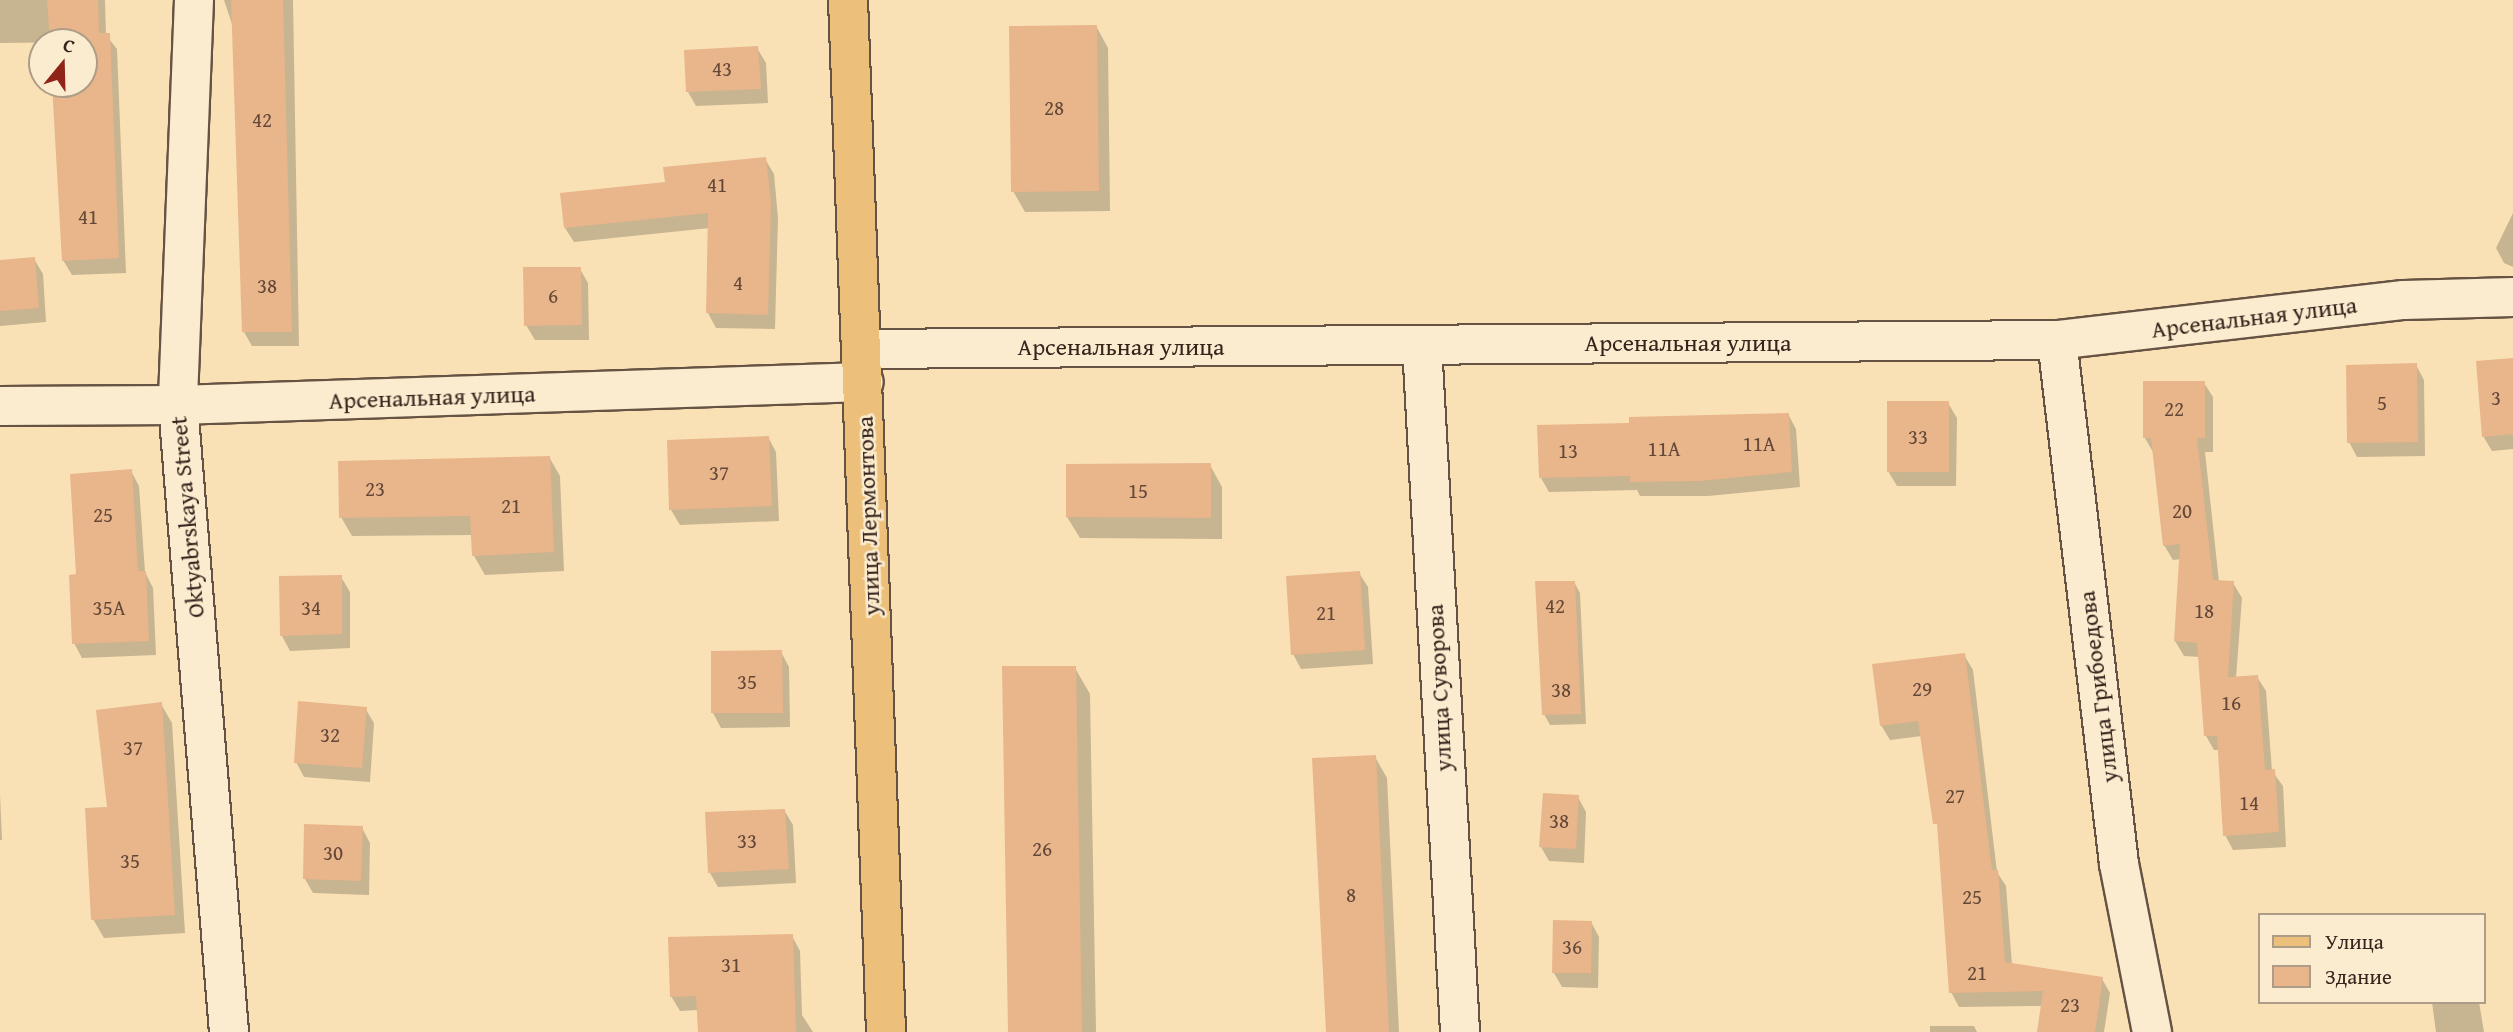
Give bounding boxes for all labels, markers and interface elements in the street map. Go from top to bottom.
north arrow [28,28,98,98]
text: С [60,30,79,60]
house number: 43 [712,56,732,82]
house number: 28 [1044,95,1064,121]
house number: 42 [252,107,272,133]
house number: 41 [707,172,727,198]
house number: 41 [78,204,98,230]
house number: 4 [733,270,743,296]
house number: 38 [257,273,277,299]
house number: 6 [548,283,558,309]
street label: Арсенальная улица [2150,290,2358,344]
street label: Арсенальная улица [1585,329,1791,357]
street label: Арсенальная улица [1018,333,1224,361]
street label: Арсенальная улица [328,379,536,415]
house number: 3 [2491,385,2501,411]
house number: 5 [2377,390,2387,416]
house number: 22 [2164,396,2184,422]
street label: Oktyabrskaya Street [164,415,210,619]
street label: улица Лермонтова [850,416,886,616]
house number: 33 [1908,424,1928,450]
house number: 11А [1743,431,1775,457]
house number: 11А [1648,436,1680,462]
house number: 13 [1558,438,1578,464]
house number: 37 [709,460,729,486]
house number: 23 [365,476,385,502]
house number: 15 [1128,478,1148,504]
house number: 21 [501,493,521,519]
house number: 20 [2172,498,2192,524]
house number: 25 [93,502,113,528]
street label: улица Грибоедова [2072,589,2124,785]
house number: 42 [1545,593,1565,619]
house number: 35А [93,595,125,621]
house number: 34 [301,595,321,621]
house number: 18 [2194,598,2214,624]
house number: 21 [1316,600,1336,626]
street label: улица Суворова [1420,604,1458,772]
house number: 35 [737,669,757,695]
house number: 29 [1912,676,1932,702]
house number: 38 [1551,677,1571,703]
house number: 16 [2221,690,2241,716]
house number: 32 [320,722,340,748]
house number: 37 [123,735,143,761]
house number: 27 [1945,783,1965,809]
house number: 14 [2239,790,2259,816]
house number: 38 [1549,808,1569,834]
house number: 33 [737,828,757,854]
house number: 26 [1032,836,1052,862]
house number: 30 [323,840,343,866]
house number: 35 [120,848,140,874]
house number: 8 [1346,882,1356,908]
house number: 25 [1962,884,1982,910]
legend [2258,913,2485,1004]
text: Улица [2325,926,2384,957]
house number: 36 [1562,934,1582,960]
house number: 31 [721,952,741,978]
house number: 21 [1967,960,1987,986]
text: Здание [2325,961,2392,992]
house number: 23 [2060,992,2080,1018]

